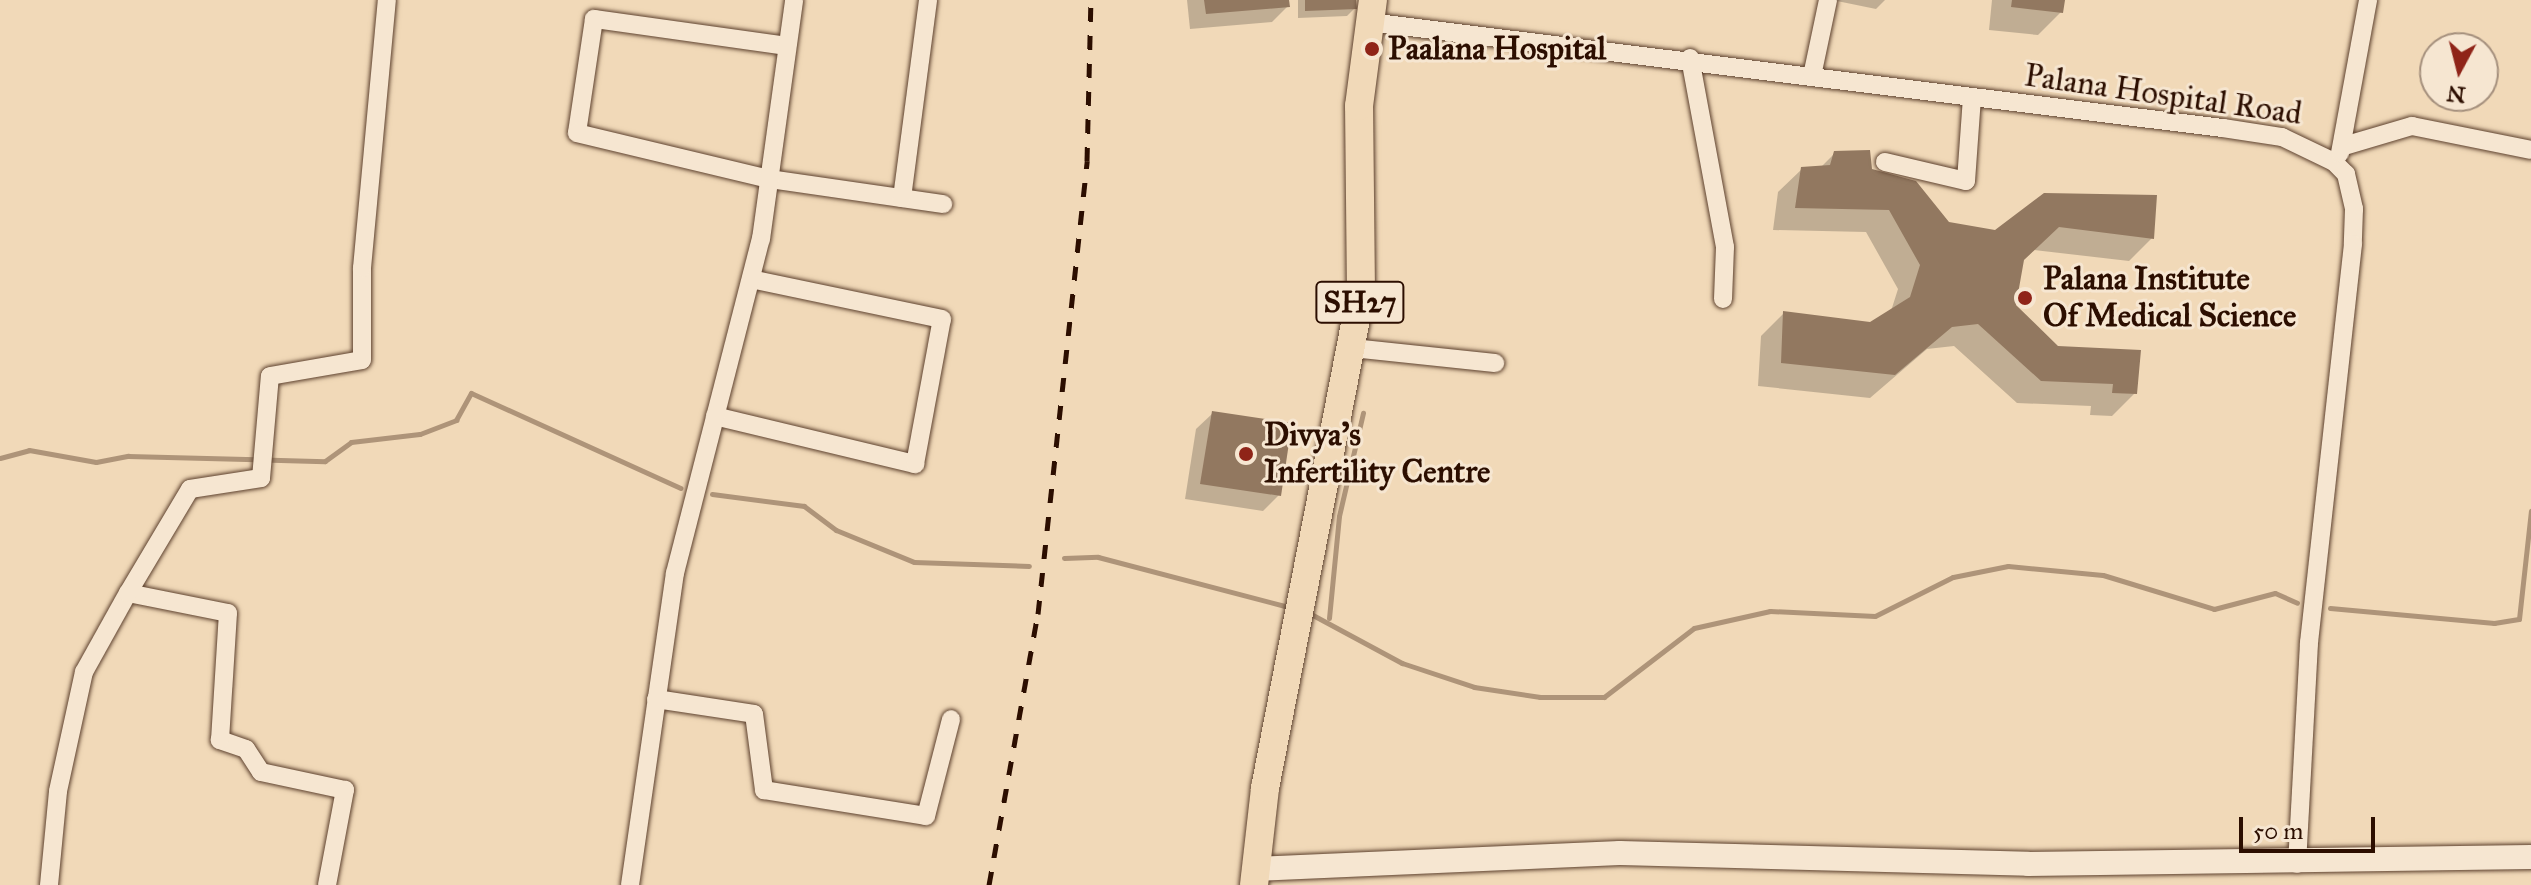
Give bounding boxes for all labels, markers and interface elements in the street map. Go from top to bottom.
place label: Paalana Hospital [1388,30,1606,68]
north arrow [2419,32,2499,112]
marker: Paalana Hospital [1363,40,1381,58]
street label: Palana Hospital Road [2022,57,2304,133]
text: N [2445,80,2467,109]
place label: Palana Institute Of Medical Science [2043,261,2296,336]
road number: SH27 [1314,276,1406,328]
marker: Palana Institute Of Medical Science [2014,287,2036,309]
place label: Divya's Infertility Centre [1264,417,1490,492]
marker: Divya's Infertility Centre [1235,443,1257,465]
scale bar [2243,801,2379,851]
text: 50 m [2253,816,2303,846]

